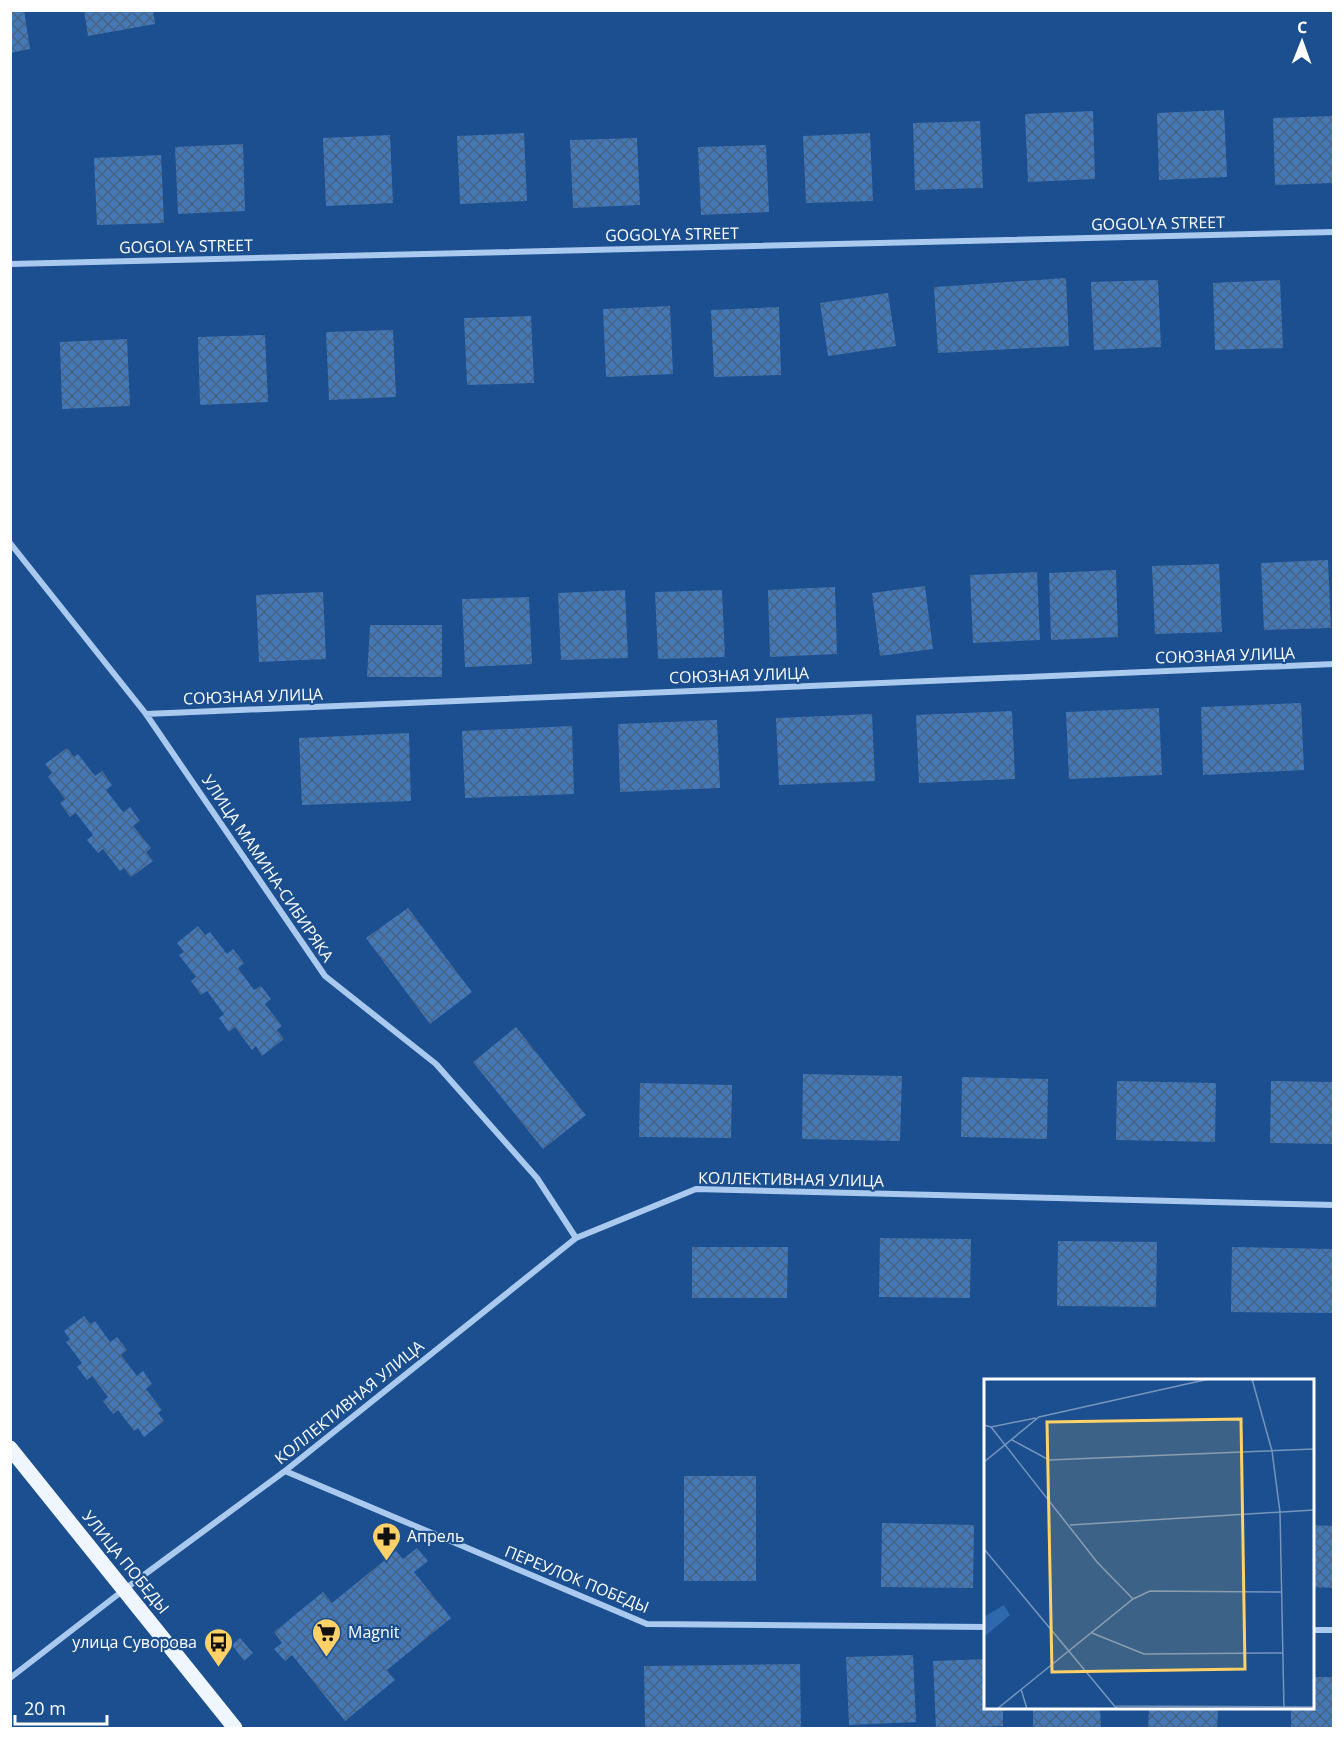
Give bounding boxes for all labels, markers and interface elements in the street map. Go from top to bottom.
north arrow [1272,12,1332,72]
text: С [1297,16,1308,38]
street label: GOGOLYA STREET [1091,211,1225,235]
street label: GOGOLYA STREET [605,222,739,246]
street label: GOGOLYA STREET [119,234,253,258]
street label: СОЮЗНАЯ УЛИЦА [1155,642,1296,668]
street label: СОЮЗНАЯ УЛИЦА [669,662,810,688]
street label: СОЮЗНАЯ УЛИЦА [183,683,324,709]
street label: УЛИЦА МАМИНА-СИБИРЯКА [197,770,339,967]
street label: КОЛЛЕКТИВНАЯ УЛИЦА [698,1166,885,1192]
street label: КОЛЛЕКТИВНАЯ УЛИЦА [270,1334,429,1469]
inset map [984,1379,1314,1709]
street label: УЛИЦА ПОБЕДЫ [78,1506,174,1618]
pharmacy icon: Апрель [370,1520,402,1562]
place label: Апрель [407,1525,464,1547]
street label: ПЕРЕУЛОК ПОБЕДЫ [502,1540,652,1618]
supermarket icon: Magnit [311,1616,343,1658]
place label: Magnit [348,1621,400,1643]
bus stop icon: улица Суворова [202,1626,234,1668]
place label: улица Суворова [72,1631,197,1653]
scale bar [15,1688,106,1726]
text: 20 m [24,1696,66,1720]

